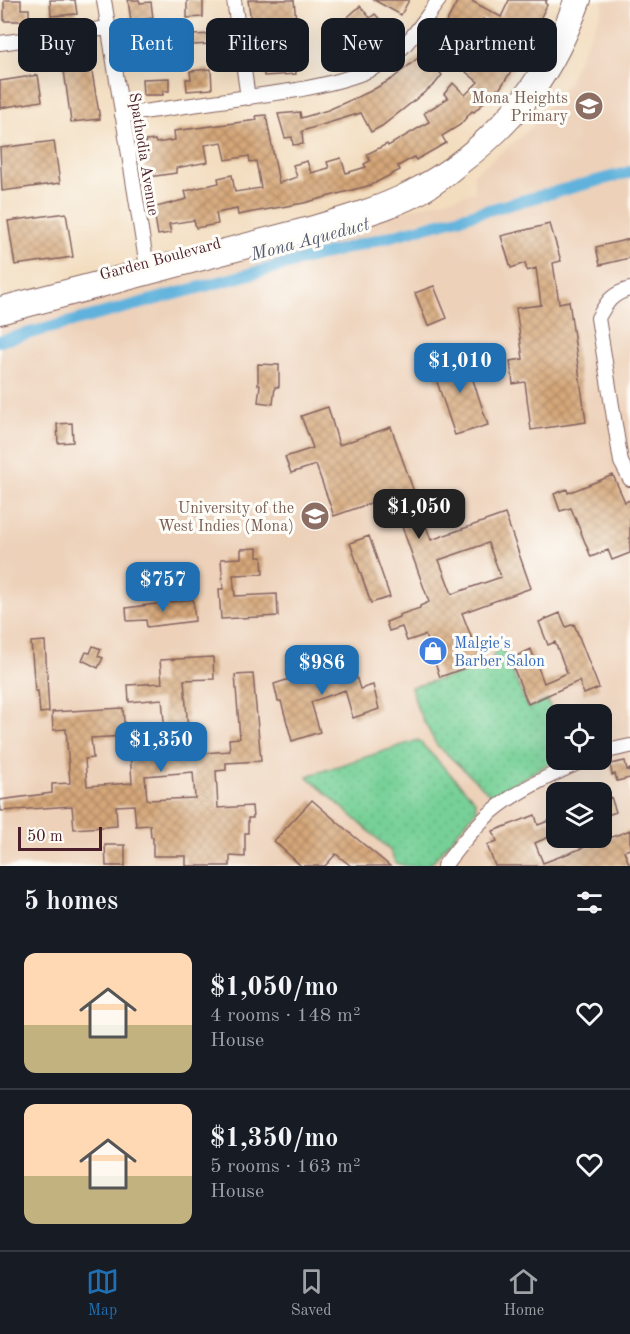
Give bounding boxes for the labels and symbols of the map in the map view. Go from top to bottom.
school or university icon: Mona Heights Primary [573,90,605,122]
place label: Mona Heights Primary [471,91,569,125]
street label: Spathodia Avenue [125,92,161,217]
water label: Mona Aqueduct [248,215,372,265]
street label: Garden Boulevard [98,236,223,284]
pin: $1,010 [411,343,509,394]
pin: $1,050 [370,489,468,540]
school or university icon: University of the West Indies (Mona) [299,500,331,532]
place label: University of the West Indies (Mona) [158,501,294,535]
pin: $757 [127,562,199,613]
shop icon: Malgie's Barber Salon [417,635,449,667]
place label: Malgie's Barber Salon [454,636,545,670]
pin: $986 [286,645,358,696]
pin: $1,350 [112,722,210,773]
scale bar [18,824,102,852]

